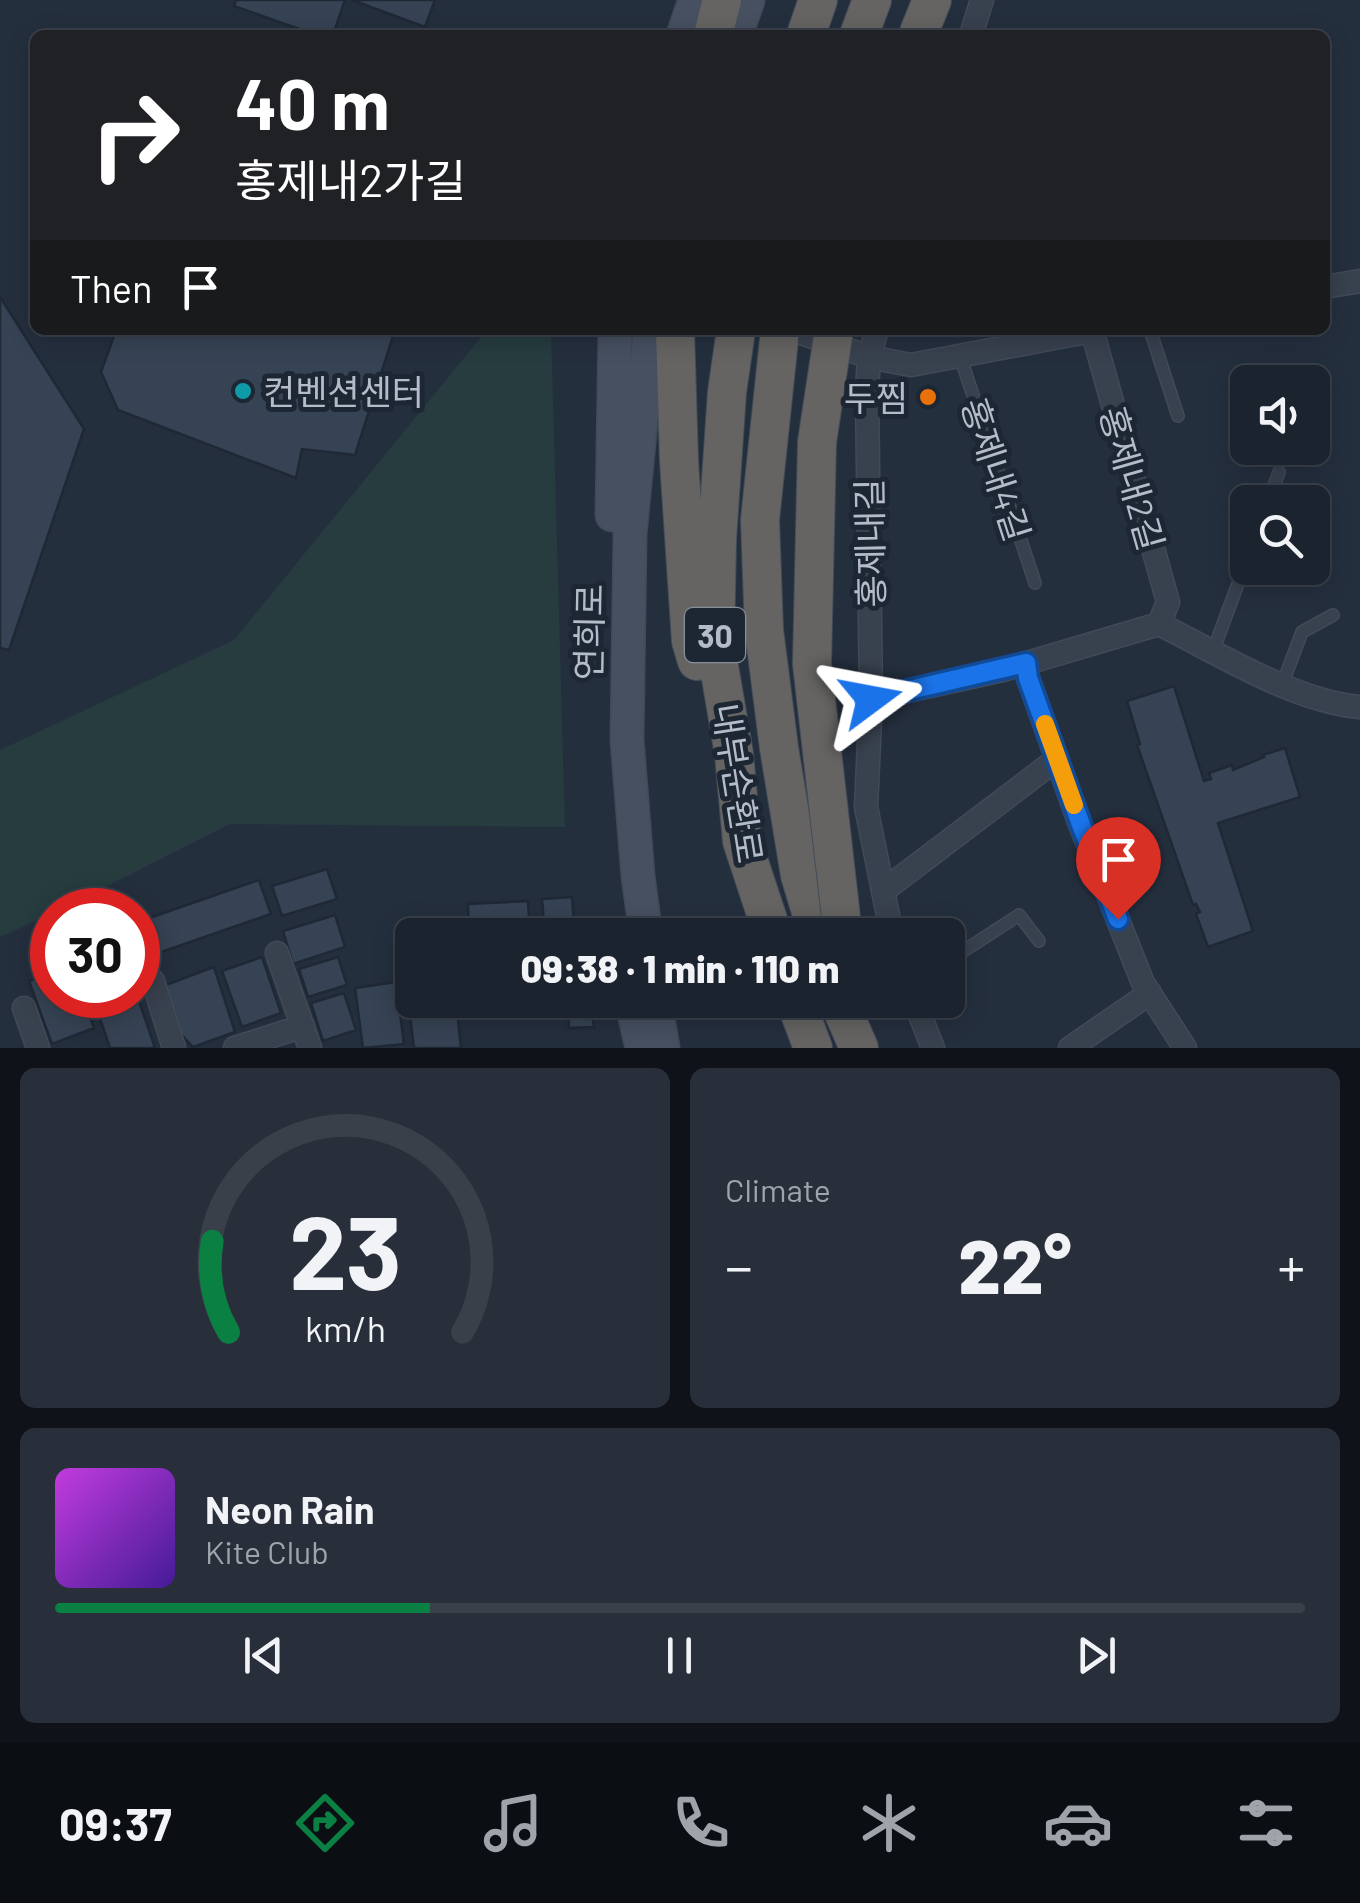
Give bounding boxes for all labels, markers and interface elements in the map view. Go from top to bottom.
text: 40 m [235,60,390,144]
icon: right [70,70,200,200]
text: 홍제내2가길 [235,152,466,206]
icon: arrive [173,260,228,315]
text: Then [70,265,153,311]
map controls [1230,365,1330,585]
button: sound [1230,365,1330,465]
place label: 컨벤션센터 [263,370,424,412]
place label: 두찜 [844,376,908,418]
marker: 컨벤션센터 [232,380,254,402]
marker: 두찜 [917,386,939,408]
street label: 홍제내4길 [954,392,1040,546]
street label: 홍제내2길 [1092,401,1174,555]
street label: 홍제내길 [847,478,891,608]
button: search [1230,485,1330,585]
street label: 연희로 [566,583,610,681]
road number: 30 [685,608,745,662]
position arrow [819,647,923,751]
street label: 내부순환로 [706,700,772,866]
pin [1076,817,1161,920]
icon: arrive [1091,832,1146,887]
speed limit sign: 30 [30,888,160,1018]
text: 09:38 · 1 min · 110 m [521,945,839,991]
text: Climate [725,1170,831,1208]
text: 23 [289,1186,401,1311]
text: 22° [958,1219,1072,1309]
text: − [725,1232,753,1298]
text: + [1277,1232,1305,1298]
text: km/h [305,1306,385,1349]
text: Neon Rain [205,1486,374,1532]
text: Kite Club [205,1532,329,1570]
icon: previous [236,1628,291,1683]
icon: pause [652,1628,707,1683]
icon: next [1069,1628,1124,1683]
icon: directions [290,1788,360,1858]
icon: music [478,1788,548,1858]
icon: phone [666,1788,736,1858]
icon: climate [854,1788,924,1858]
icon: car [1043,1788,1113,1858]
icon: filters [1231,1788,1301,1858]
text: 09:37 [59,1796,172,1850]

